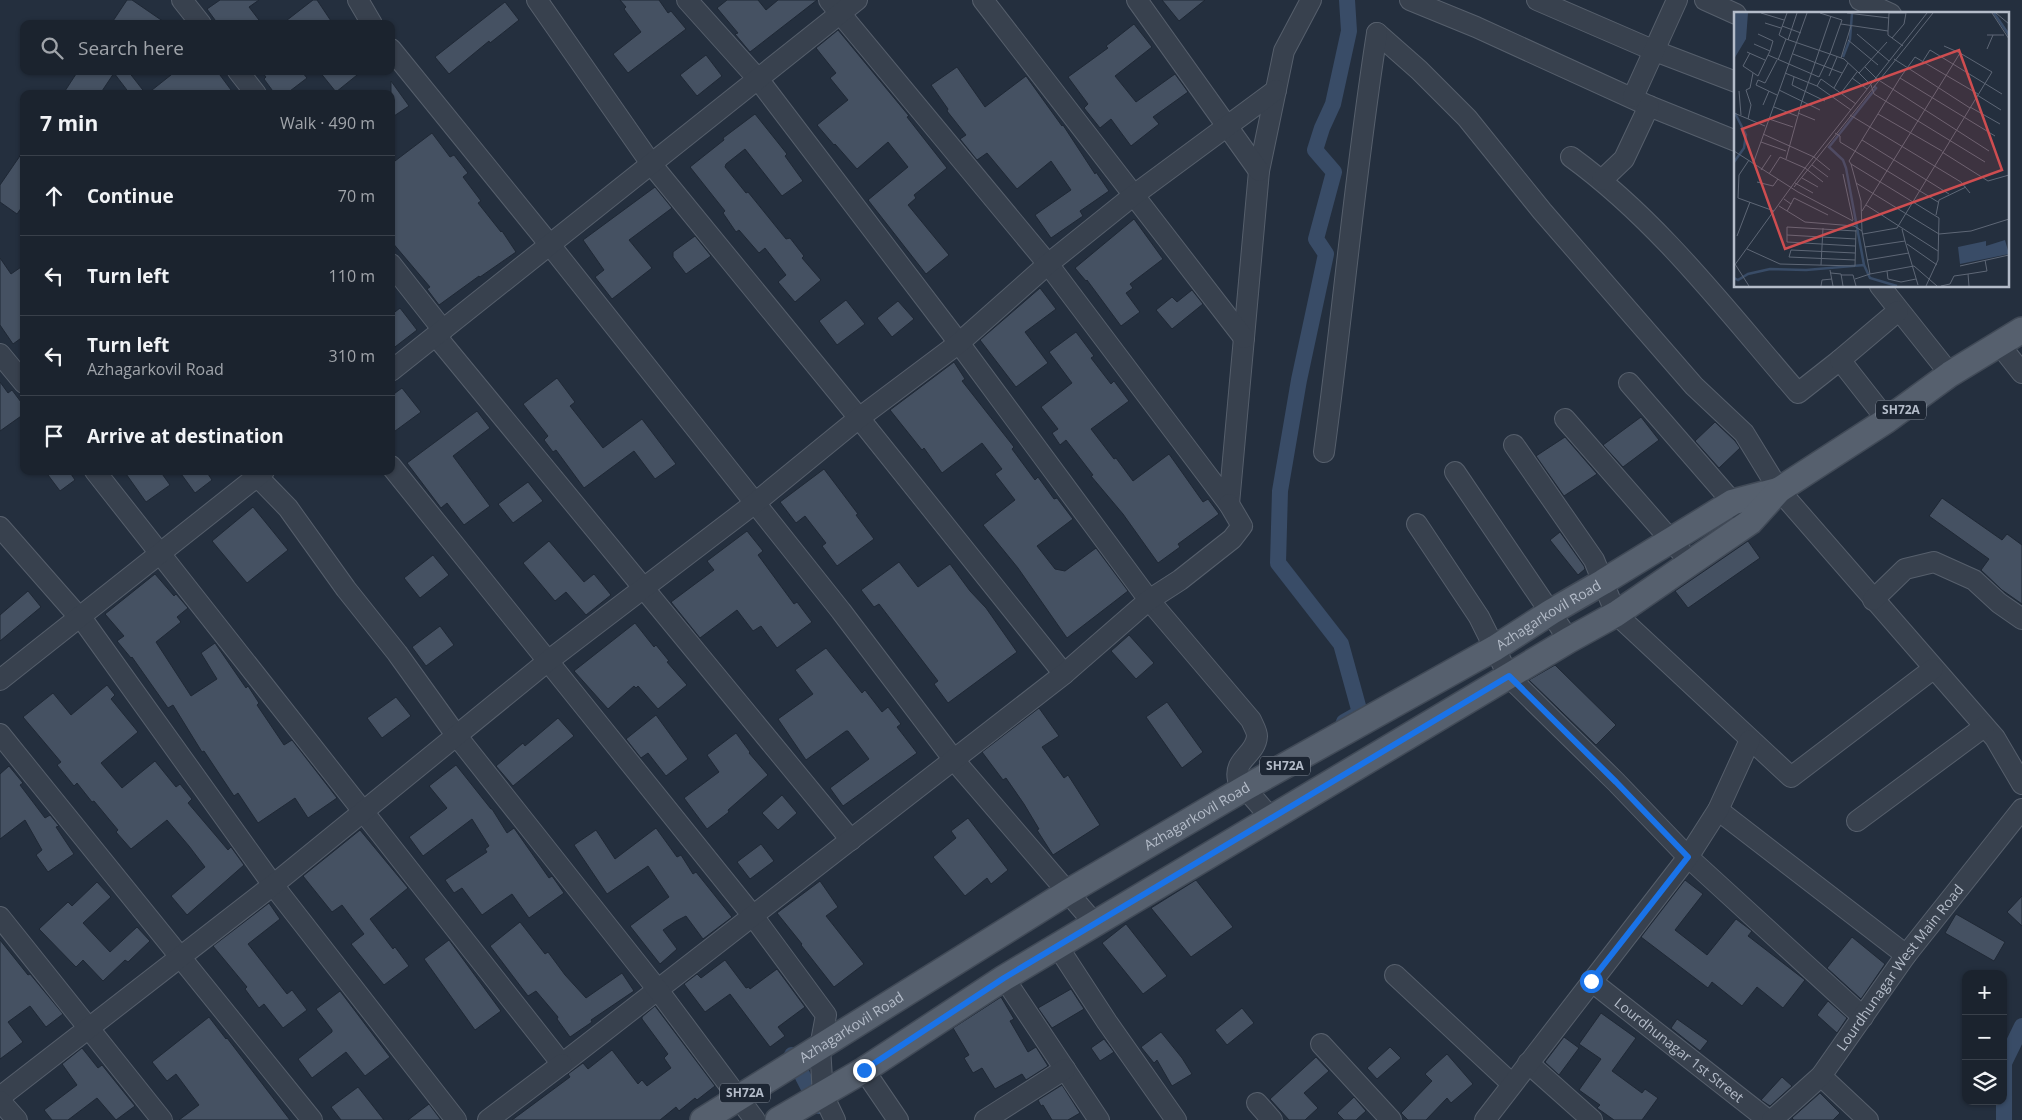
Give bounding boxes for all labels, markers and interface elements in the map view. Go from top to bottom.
inset map [1734,12,2010,288]
search box [20,20,395,75]
icon: search [38,34,66,62]
text: Search here [78,35,184,61]
text: 7 min [40,109,98,137]
text: Walk · 490 m [280,112,375,134]
icon: ahead [40,182,68,210]
text: Continue [87,183,174,209]
text: 70 m [338,185,375,207]
icon: left [40,262,68,290]
text: Turn left [87,263,169,289]
text: 110 m [329,265,375,287]
text: Turn left [87,332,169,358]
icon: left [40,342,68,370]
text: 310 m [329,345,375,367]
text: Azhagarkovil Road [87,358,224,380]
road number: SH72A [1876,400,1926,420]
icon: arrive [40,422,68,450]
text: Arrive at destination [87,423,284,449]
street label: Azhagarkovil Road [1492,575,1604,654]
road number: SH72A [1260,756,1310,776]
street label: Azhagarkovil Road [1140,777,1253,854]
street label: Lourdhunagar West Main Road [1832,880,1968,1054]
route start [1580,970,1603,993]
map controls [1962,970,2007,1105]
button: + [1962,970,2007,1015]
street label: Azhagarkovil Road [795,987,907,1067]
street label: Lourdhunagar 1st Street [1611,993,1748,1106]
button: − [1962,1015,2007,1060]
route end [853,1059,876,1082]
button: layers [1962,1060,2007,1105]
road number: SH72A [720,1084,770,1102]

